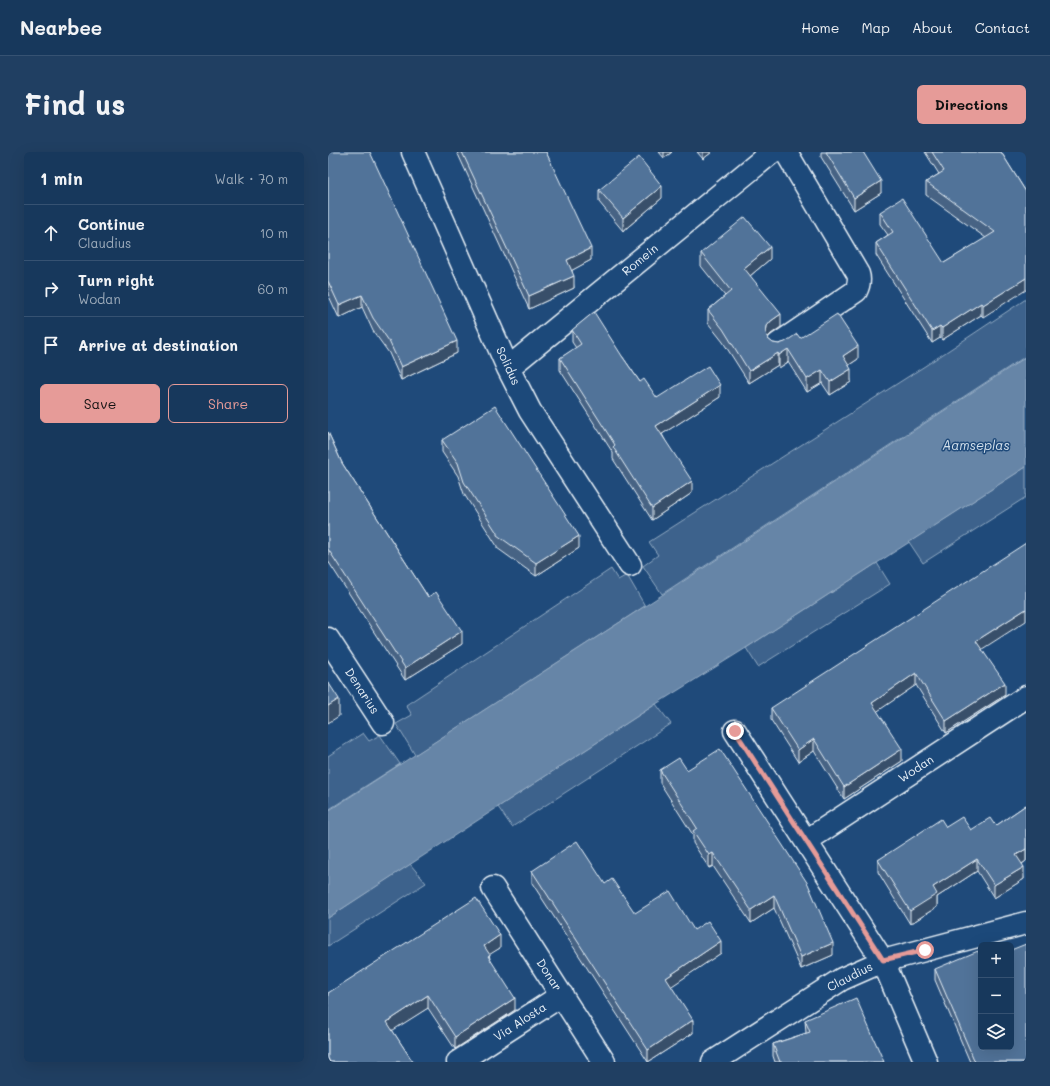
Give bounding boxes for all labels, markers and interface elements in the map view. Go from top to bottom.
text: Nearbee [20,15,102,40]
text: Home [801,18,839,37]
text: Map [861,18,890,37]
text: About [912,18,953,37]
text: Contact [975,18,1030,37]
button: Directions [917,85,1026,124]
text: Find us [24,86,125,122]
text: 1 min [40,167,83,189]
text: Walk · 70 m [215,170,288,187]
text: Continue [78,214,145,234]
icon: ahead [40,222,62,244]
text: 10 m [260,224,288,241]
text: Claudius [78,234,131,251]
street label: Romein [618,240,661,279]
text: Turn right [78,270,155,290]
icon: right [40,278,62,300]
text: 60 m [258,280,288,297]
text: Wodan [78,290,121,307]
icon: arrive [40,334,62,356]
text: Arrive at destination [78,335,238,355]
street label: Solidus [493,344,525,387]
button: Save [40,384,160,423]
button: Share [168,384,288,423]
water label: Aamseplas [942,436,1010,453]
street label: Denarius [342,664,384,717]
route end [726,722,744,740]
street label: Wodan [895,751,936,786]
route start [916,941,934,959]
map controls [978,942,1014,1050]
button: + [978,942,1014,978]
street label: Donar [533,955,566,994]
street label: Claudius [824,958,875,994]
button: − [978,978,1014,1014]
street label: Via Alosta [490,998,549,1044]
button: layers [978,1014,1014,1050]

